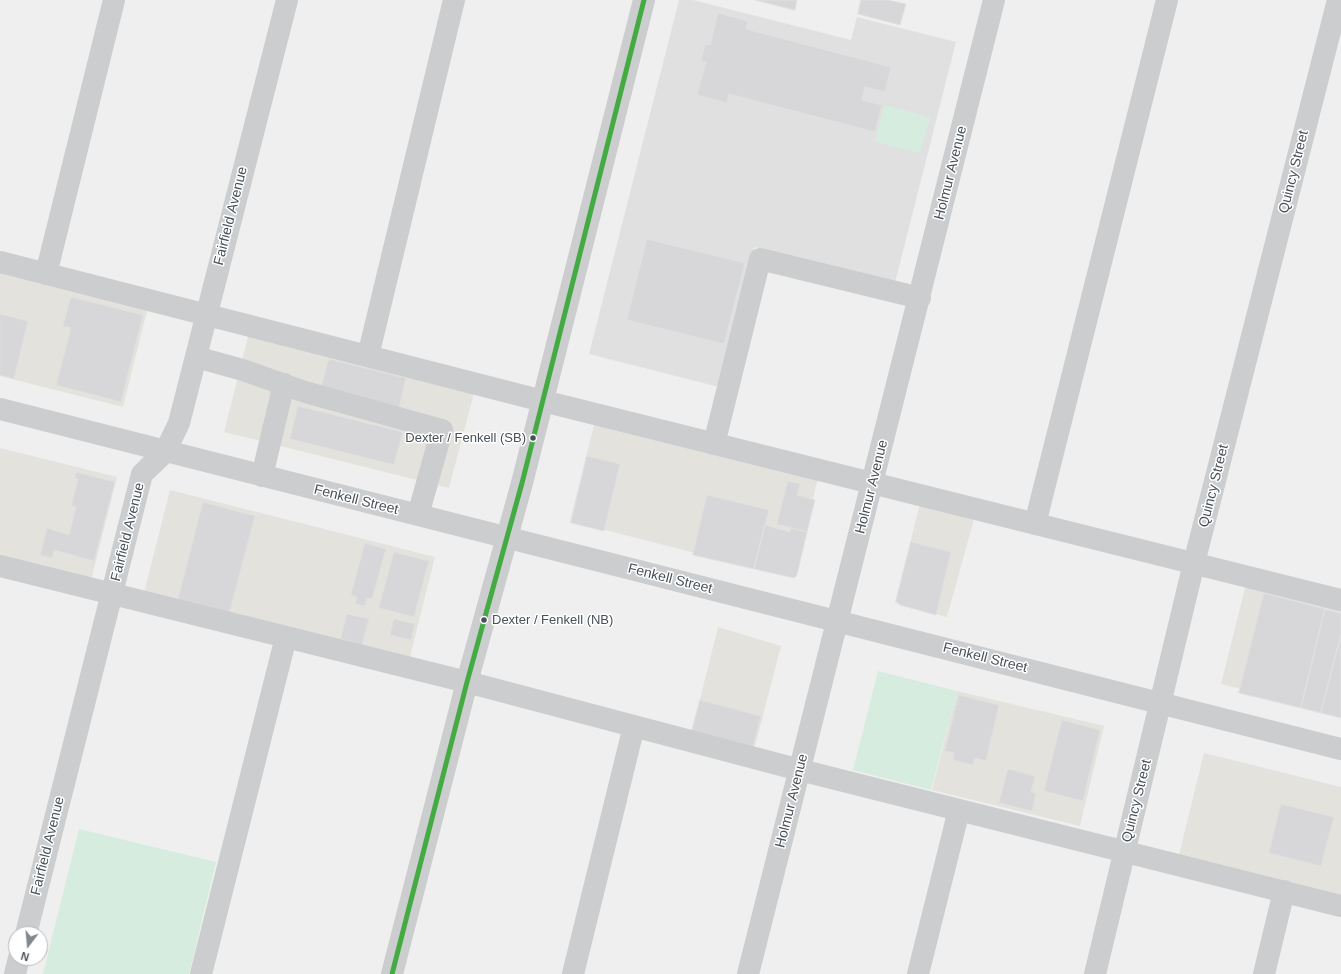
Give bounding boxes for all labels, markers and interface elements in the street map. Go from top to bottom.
street label: Holmur Avenue [931,124,971,222]
street label: Quincy Street [1276,129,1312,215]
street label: Fairfield Avenue [211,165,251,267]
place label: Dexter / Fenkell (SB) [405,430,526,446]
marker: Dexter / Fenkell (SB) [528,433,538,443]
street label: Holmur Avenue [852,438,892,536]
street label: Quincy Street [1196,443,1232,529]
street label: Fairfield Avenue [108,481,148,583]
street label: Fenkell Street [312,481,400,519]
street label: Fenkell Street [626,560,714,598]
place label: Dexter / Fenkell (NB) [492,612,613,628]
marker: Dexter / Fenkell (NB) [479,615,489,625]
street label: Fenkell Street [941,639,1029,677]
street label: Holmur Avenue [772,752,812,850]
street label: Quincy Street [1119,758,1155,844]
street label: Fairfield Avenue [28,795,68,897]
north arrow [8,926,48,966]
text: N [19,950,30,963]

